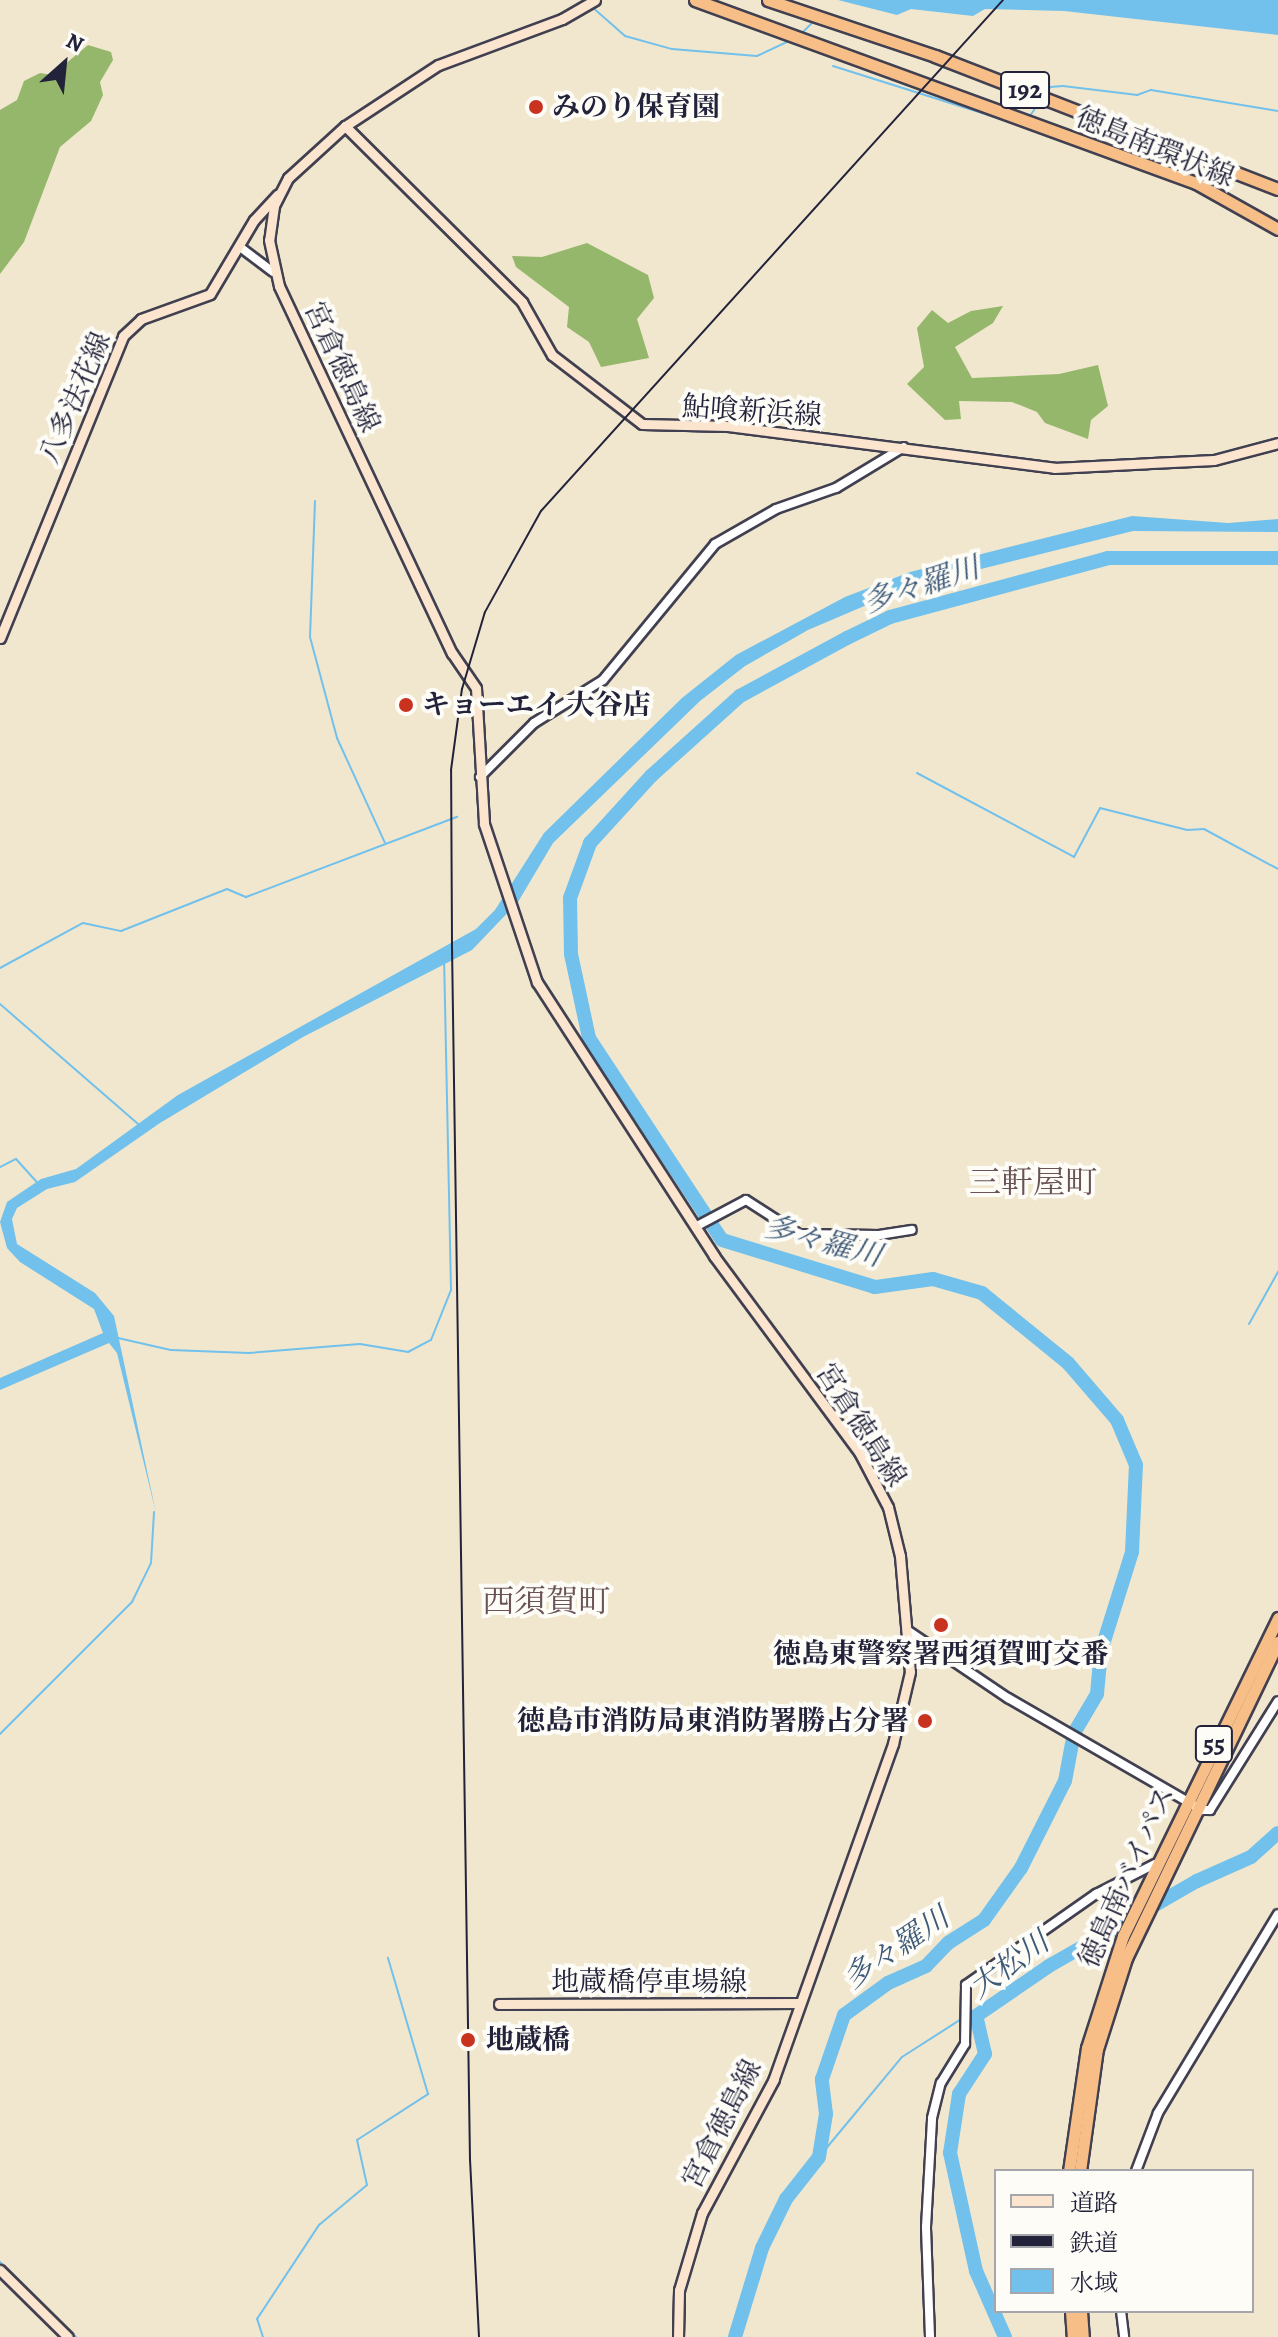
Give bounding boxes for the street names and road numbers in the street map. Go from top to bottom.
road number: 192 [999,68,1051,112]
street label: 徳島南環状線 [1071,100,1239,194]
street label: 宮倉徳島線 [297,296,387,438]
street label: 八多法花線 [32,327,118,469]
street label: 鮎喰新浜線 [681,389,823,433]
street label: 宮倉徳島線 [809,1357,913,1493]
road number: 55 [1194,1722,1234,1766]
street label: 徳島南バイパス [1072,1781,1182,1973]
street label: 地蔵橋停車場線 [551,1965,747,1999]
street label: 宮倉徳島線 [675,2054,769,2194]

